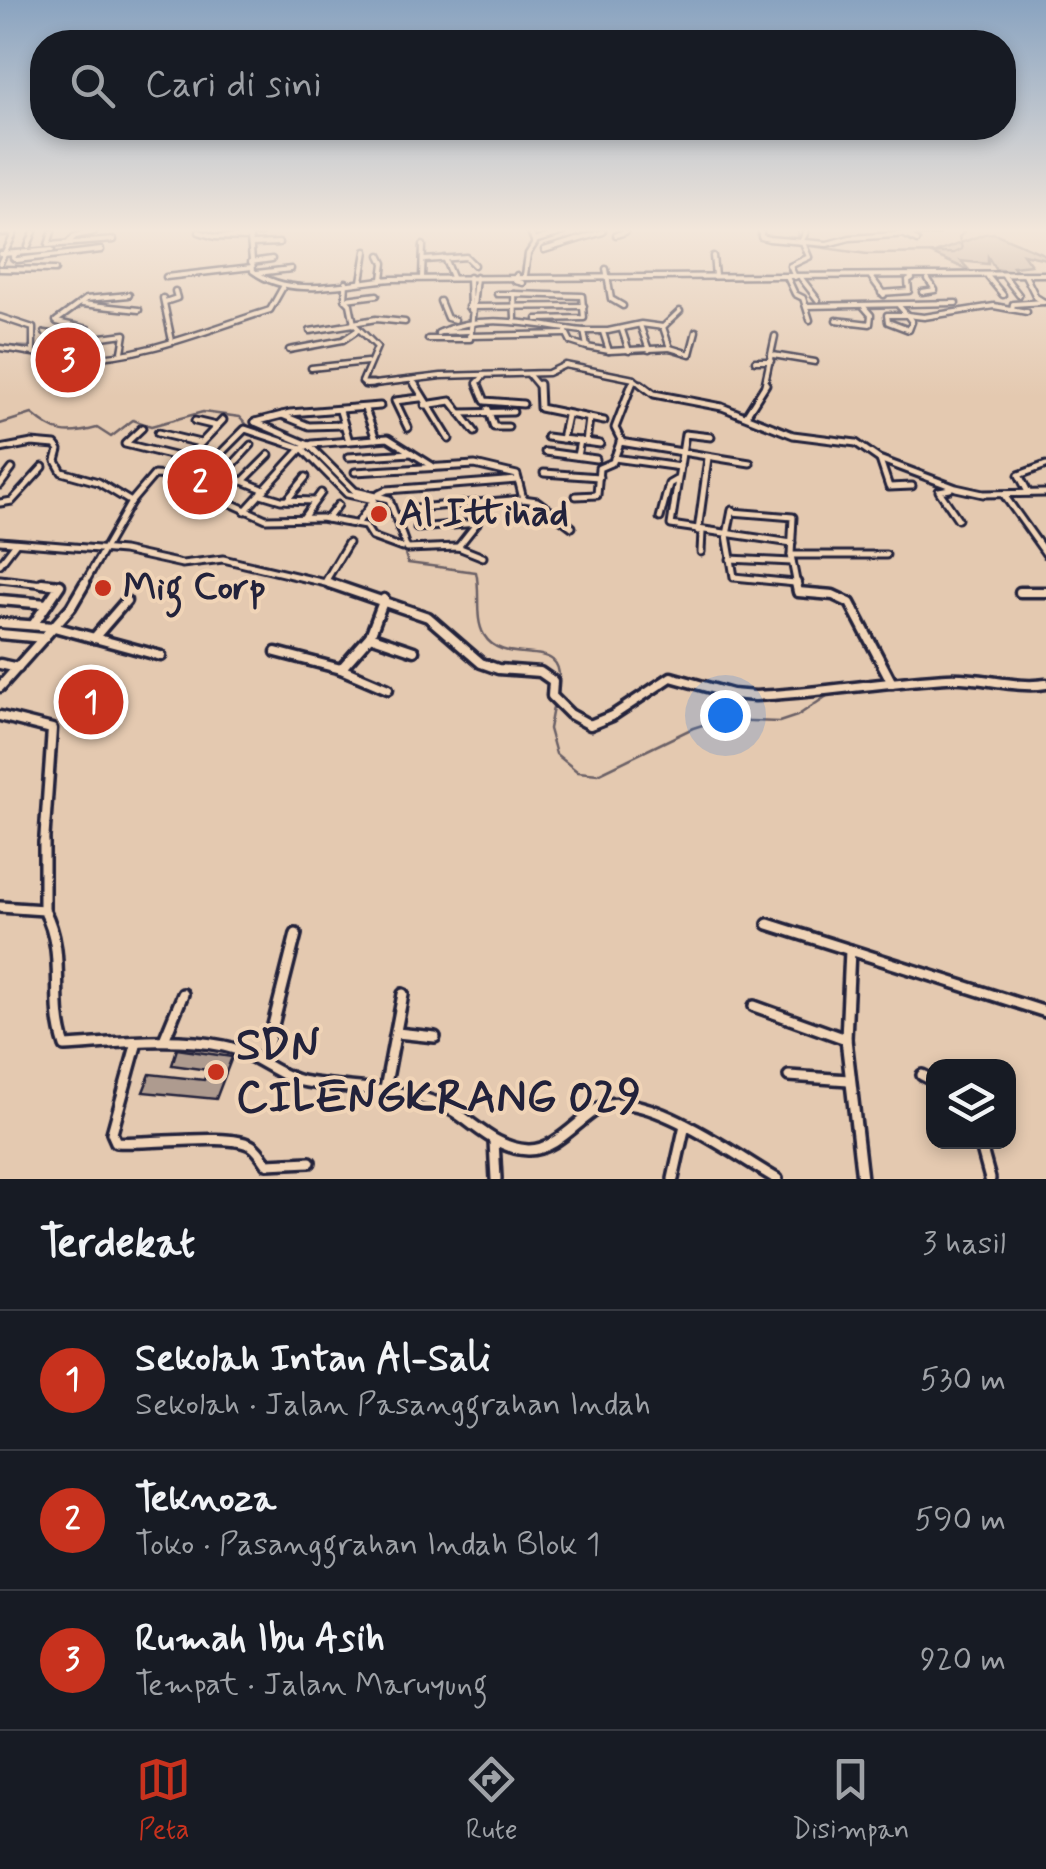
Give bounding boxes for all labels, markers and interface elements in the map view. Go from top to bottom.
search box [30,30,1016,140]
icon: search [65,58,120,113]
text: Cari di sini [145,61,322,110]
pin: 3 [36,322,100,398]
pin: 2 [168,444,232,520]
place label: Al Ittihad [399,490,569,539]
marker: Al Ittihad [368,503,390,525]
place label: Mig Corp [123,564,266,618]
marker: Mig Corp [92,577,114,599]
pin: 1 [58,664,124,740]
your location [700,690,751,741]
place label: SDN CILENGKRANG 029 [236,1017,641,1128]
map controls [926,1059,1016,1149]
button: layers [926,1059,1016,1149]
marker: SDN CILENGKRANG 029 [205,1061,227,1083]
text: Terdekat [40,1217,195,1272]
text: 3 hasil [922,1223,1006,1265]
text: Sekolah Intan Al-Sali [135,1335,491,1384]
text: 1 [65,1359,80,1401]
text: 530 m [920,1359,1006,1401]
text: Sekolah · Jalan Pasanggrahan Indah [135,1384,651,1426]
text: Teknoza [135,1475,276,1524]
text: 2 [65,1499,80,1541]
text: 590 m [914,1499,1006,1541]
text: Toko · Pasanggrahan Indah Blok 1 [135,1524,600,1566]
text: Rumah Ibu Asih [135,1615,385,1664]
text: 3 [65,1639,80,1681]
text: 920 m [920,1639,1006,1681]
text: Tempat · Jalan Maruyung [135,1664,488,1706]
tab: Peta [136,1752,191,1849]
tab: Rute [464,1752,519,1849]
tab: Disimpan [792,1752,910,1849]

